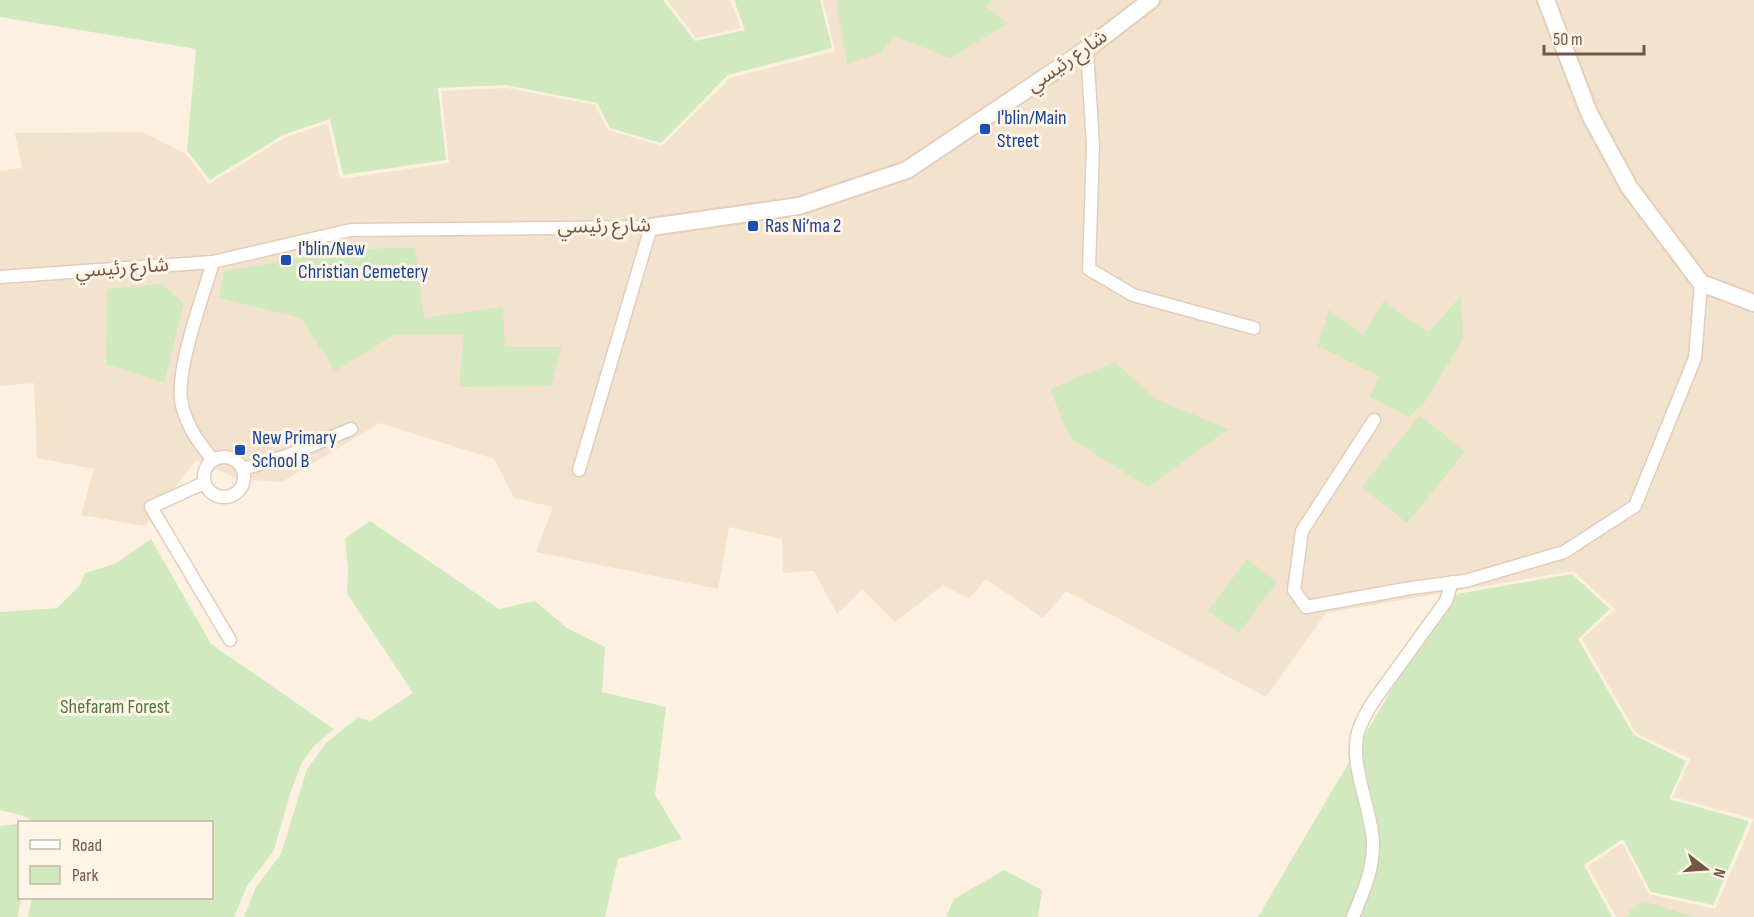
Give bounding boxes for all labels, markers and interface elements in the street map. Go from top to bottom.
scale bar [1544,18,1644,56]
street label: شارع رئيسي [1022,24,1114,100]
text: 50 m [1553,29,1583,50]
place label: I'blin/Main Street [997,106,1067,153]
marker: I'blin/Main Street [978,122,992,136]
street label: شارع رئيسي [557,213,651,241]
place label: Ras Ni’ma 2 [765,214,841,238]
marker: Ras Ni’ma 2 [746,219,760,233]
place label: I'blin/New Christian Cemetery [298,237,428,284]
street label: شارع رئيسي [75,253,170,286]
marker: I'blin/New Christian Cemetery [279,253,293,267]
place label: New Primary School B [252,426,337,473]
marker: New Primary School B [233,443,247,457]
park label: Shefaram Forest [60,695,170,719]
legend [18,821,213,899]
text: Road [72,835,102,856]
north arrow [1676,839,1736,899]
text: Park [72,865,98,886]
text: N [1709,866,1729,880]

